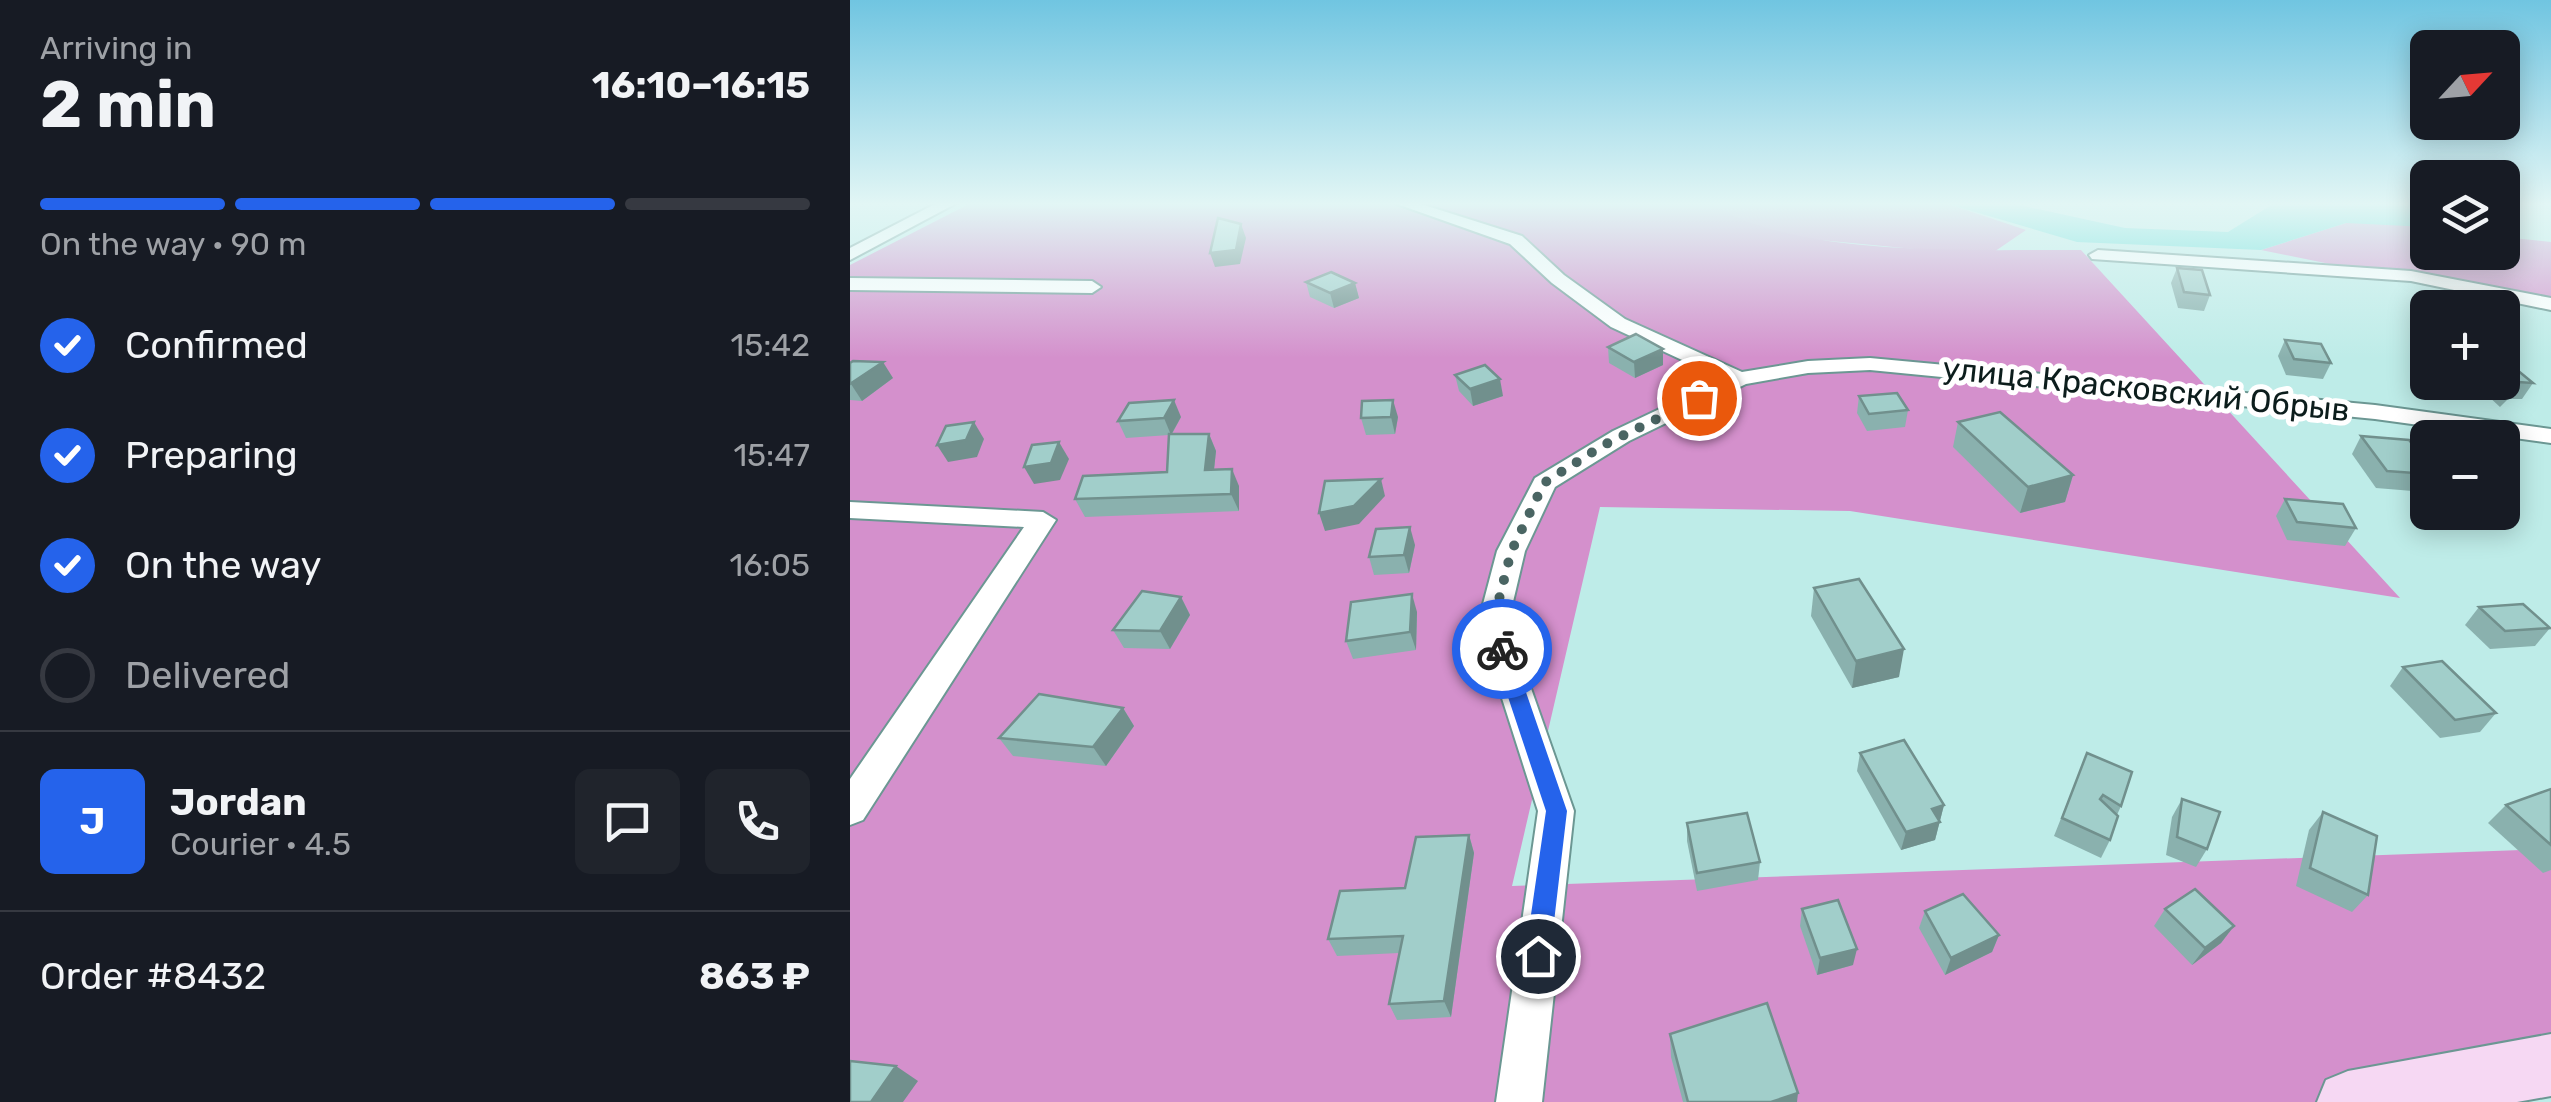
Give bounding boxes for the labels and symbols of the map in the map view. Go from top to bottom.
north arrow [2410,30,2520,140]
street label: улица Красковский Обрыв [1941,349,2351,429]
pin [1657,356,1742,441]
courier [1452,599,1552,699]
pin [1496,914,1581,999]

